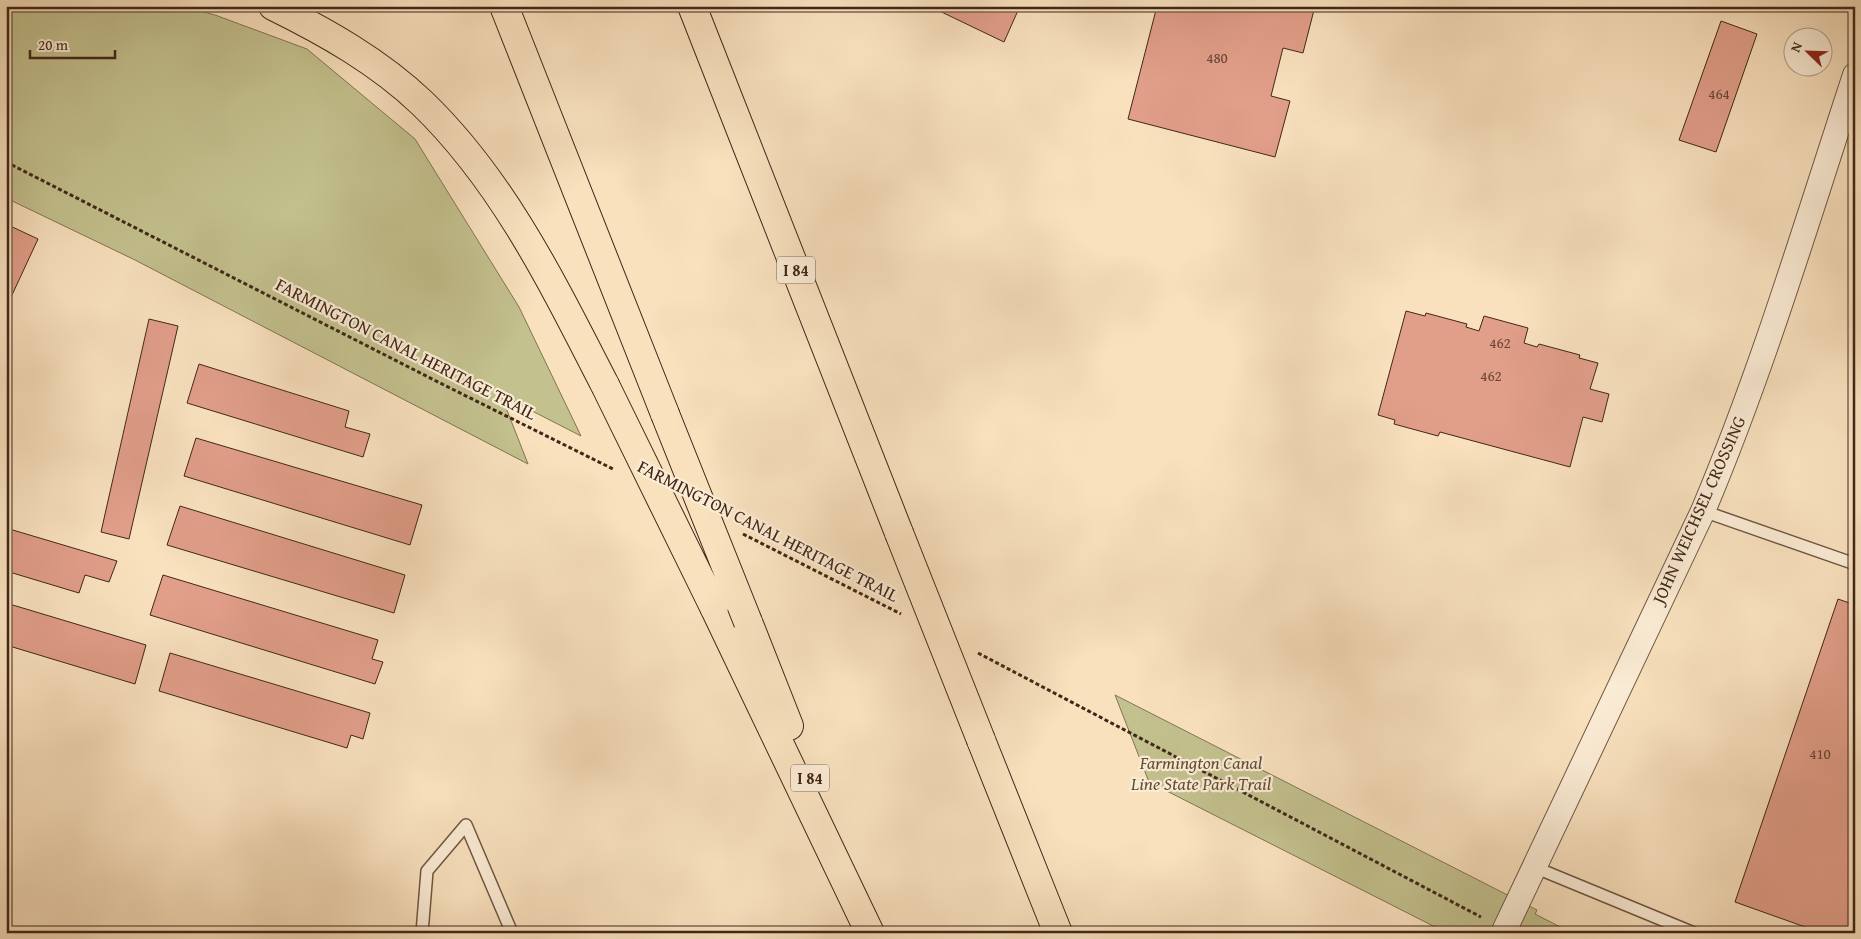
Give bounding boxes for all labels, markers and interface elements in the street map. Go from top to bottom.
scale bar [30,28,115,60]
north arrow [1784,28,1834,78]
text: 20 m [38,34,69,55]
text: N [1785,38,1807,55]
house number: 480 [1206,47,1228,68]
house number: 464 [1708,83,1730,104]
road number: I 84 [777,256,815,284]
street label: FARMINGTON CANAL HERITAGE TRAIL [271,271,542,426]
house number: 462 [1489,332,1511,353]
house number: 462 [1480,365,1502,386]
street label: JOHN WEICHSEL CROSSING [1644,411,1752,610]
street label: FARMINGTON CANAL HERITAGE TRAIL [633,453,904,608]
house number: 410 [1809,743,1831,764]
park label: Farmington Canal Line State Park Trail [1130,749,1272,797]
road number: I 84 [791,764,829,791]

